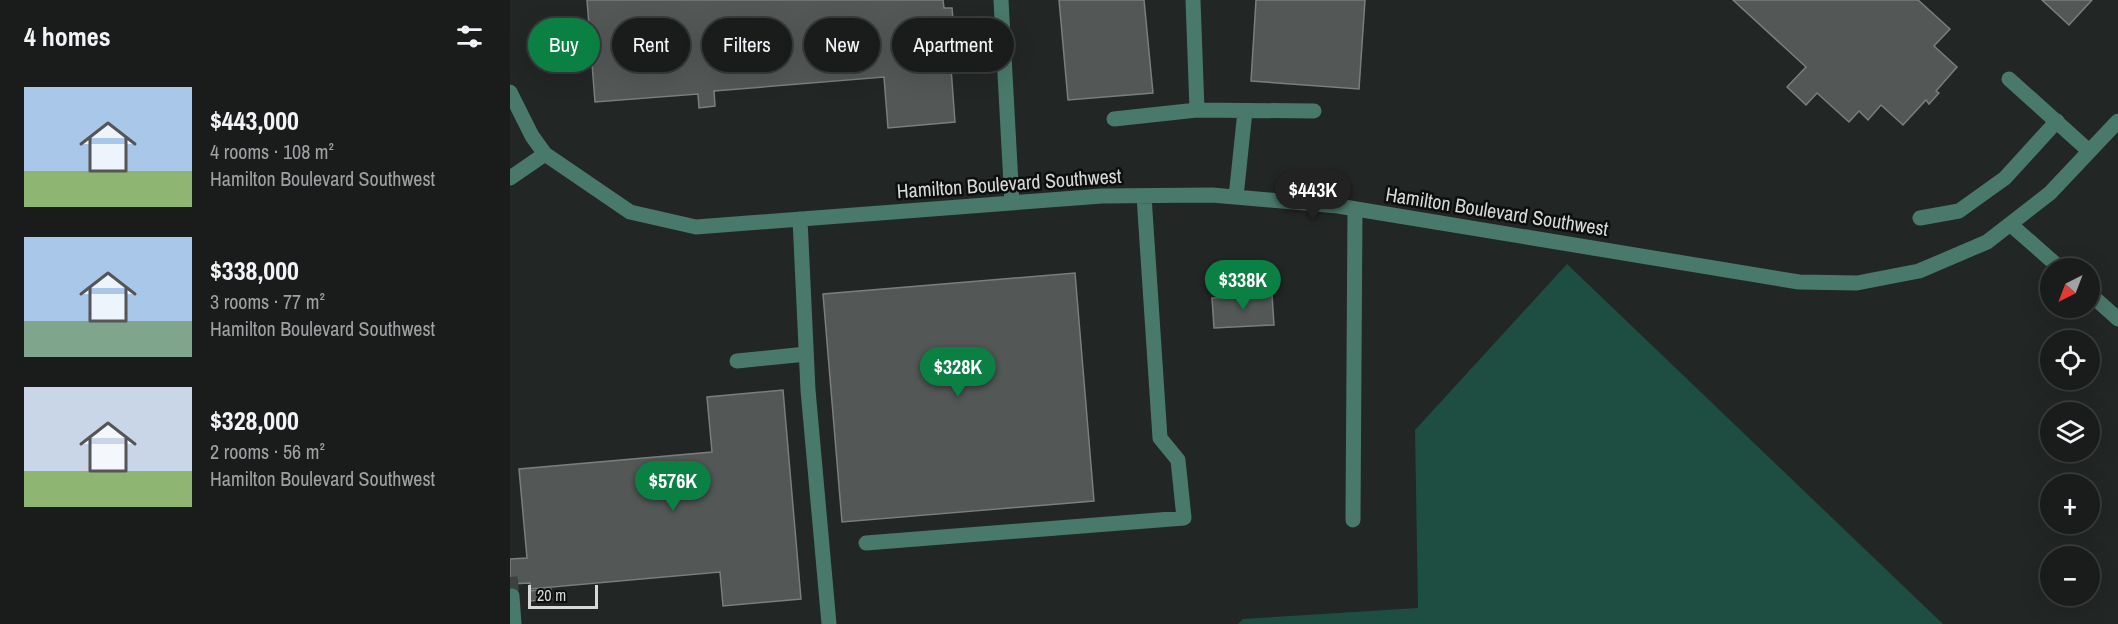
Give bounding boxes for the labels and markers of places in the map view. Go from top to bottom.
pin: $443K [1271,170,1355,221]
pin: $338K [1201,260,1285,311]
pin: $328K [916,347,1000,398]
pin: $576K [631,461,715,512]

